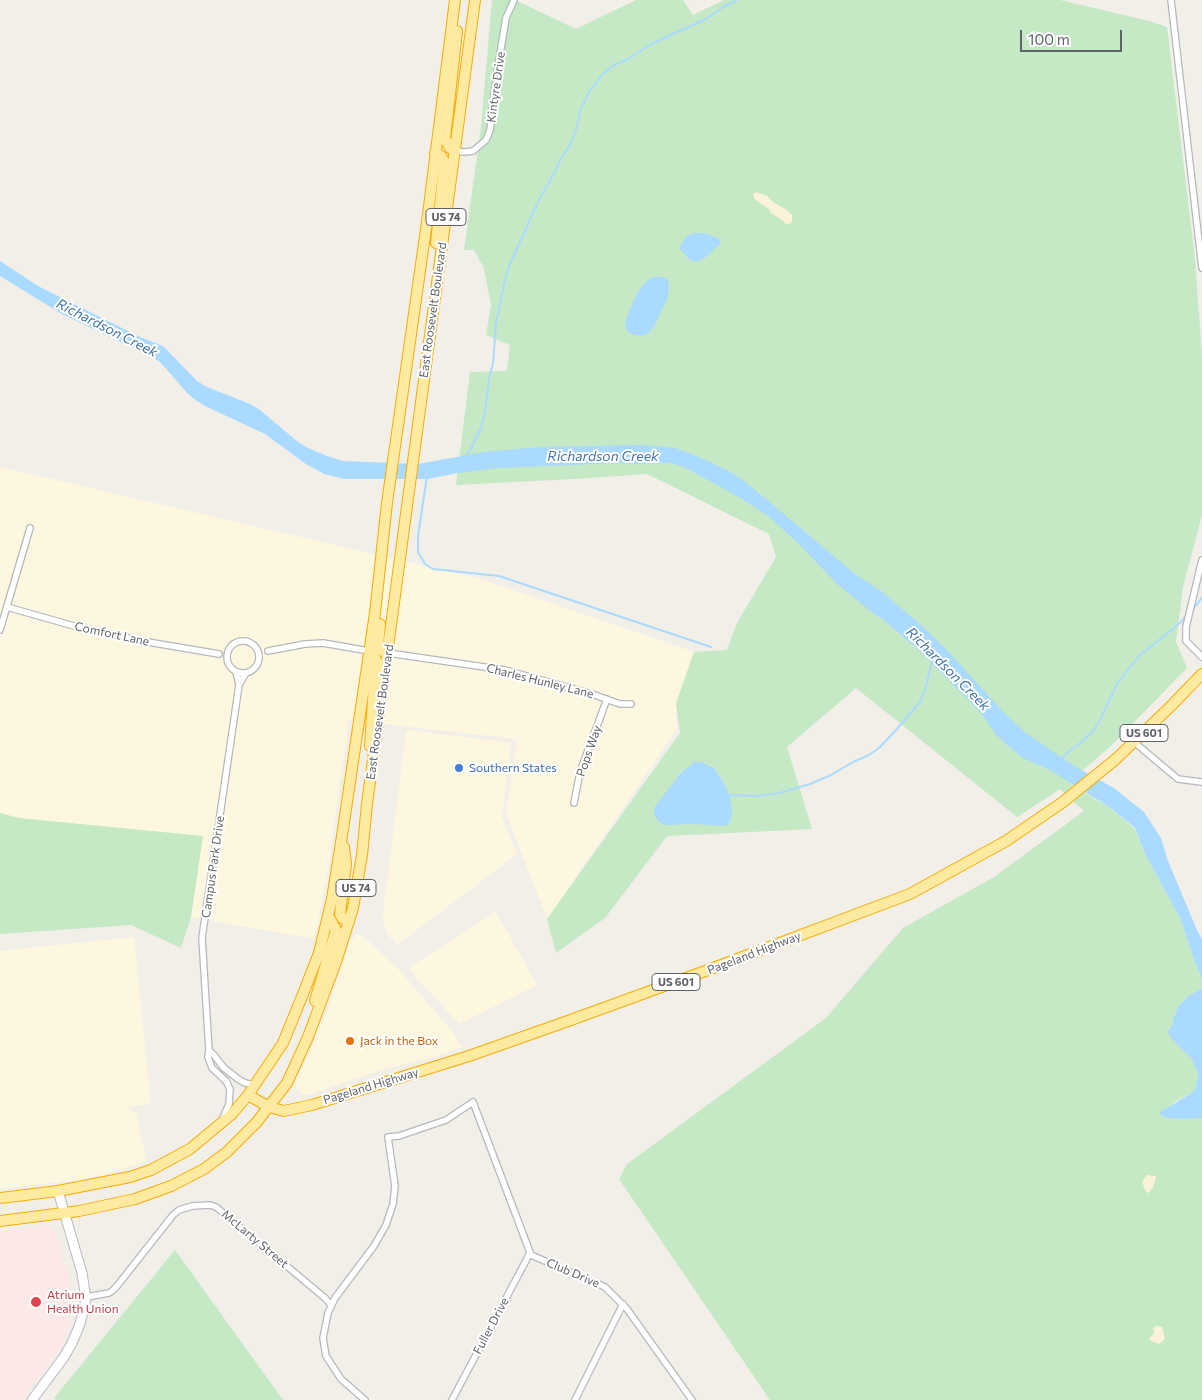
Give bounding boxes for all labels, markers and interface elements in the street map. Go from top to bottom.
scale bar [1022,20,1124,52]
text: 100 m [1028,30,1070,48]
street label: Kintyre Drive [484,51,508,123]
road number: US 74 [426,208,466,226]
street label: East Roosevelt Boulevard [416,241,450,379]
water label: Richardson Creek [54,295,160,361]
water label: Richardson Creek [547,448,659,464]
street label: Comfort Lane [73,619,151,649]
water label: Richardson Creek [903,624,993,714]
street label: East Roosevelt Boulevard [363,643,397,781]
street label: Charles Hunley Lane [485,661,595,701]
street label: Pops Way [574,724,604,778]
road number: US 601 [1120,724,1168,741]
place label: Southern States [469,761,557,775]
marker: Southern States [453,762,465,774]
street label: Campus Park Drive [199,815,227,919]
road number: US 74 [336,880,376,896]
street label: Pageland Highway [705,929,803,977]
road number: US 601 [652,974,700,990]
place label: Jack in the Box [360,1034,438,1048]
marker: Jack in the Box [344,1035,356,1047]
street label: Pageland Highway [322,1065,420,1107]
street label: McLarty Street [219,1207,291,1271]
street label: Club Drive [544,1255,602,1291]
place label: Atrium Health Union [47,1288,119,1316]
marker: Atrium Health Union [29,1295,43,1309]
street label: Fuller Drive [470,1295,512,1357]

